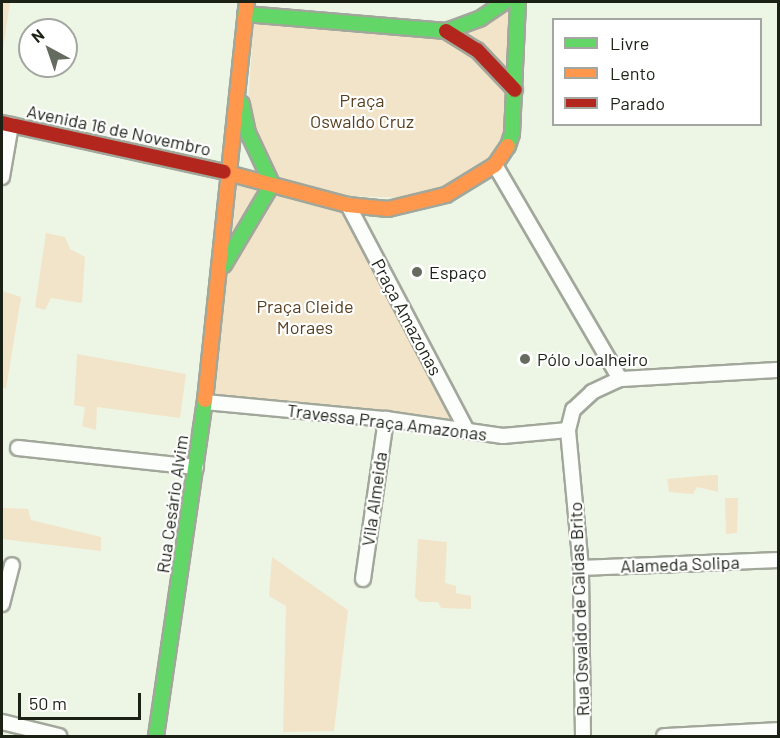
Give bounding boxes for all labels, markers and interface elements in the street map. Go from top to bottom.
north arrow [18,18,78,78]
legend [552,18,762,126]
text: N [27,25,48,46]
text: Livre [610,32,649,54]
text: Lento [610,62,656,84]
park label: Praça Oswaldo Cruz [310,90,414,132]
text: Parado [610,92,665,114]
street label: Avenida 16 de Novembro [25,100,213,160]
street label: Praça Amazonas [367,255,447,379]
place label: Espaço [429,261,487,283]
marker: Espaço [410,265,424,279]
park label: Praça Cleide Moraes [256,296,354,338]
place label: Pólo Joalheiro [537,348,648,370]
marker: Pólo Joalheiro [518,352,532,366]
street label: Travessa Praça Amazonas [286,399,488,445]
street label: Rua Cesário Alvim [152,434,192,574]
street label: Vila Almeida [357,450,391,548]
street label: Rua Osvaldo de Caldas Brito [564,501,594,717]
street label: Alameda Solipa [620,551,740,577]
scale bar [21,681,144,719]
text: 50 m [29,692,67,714]

